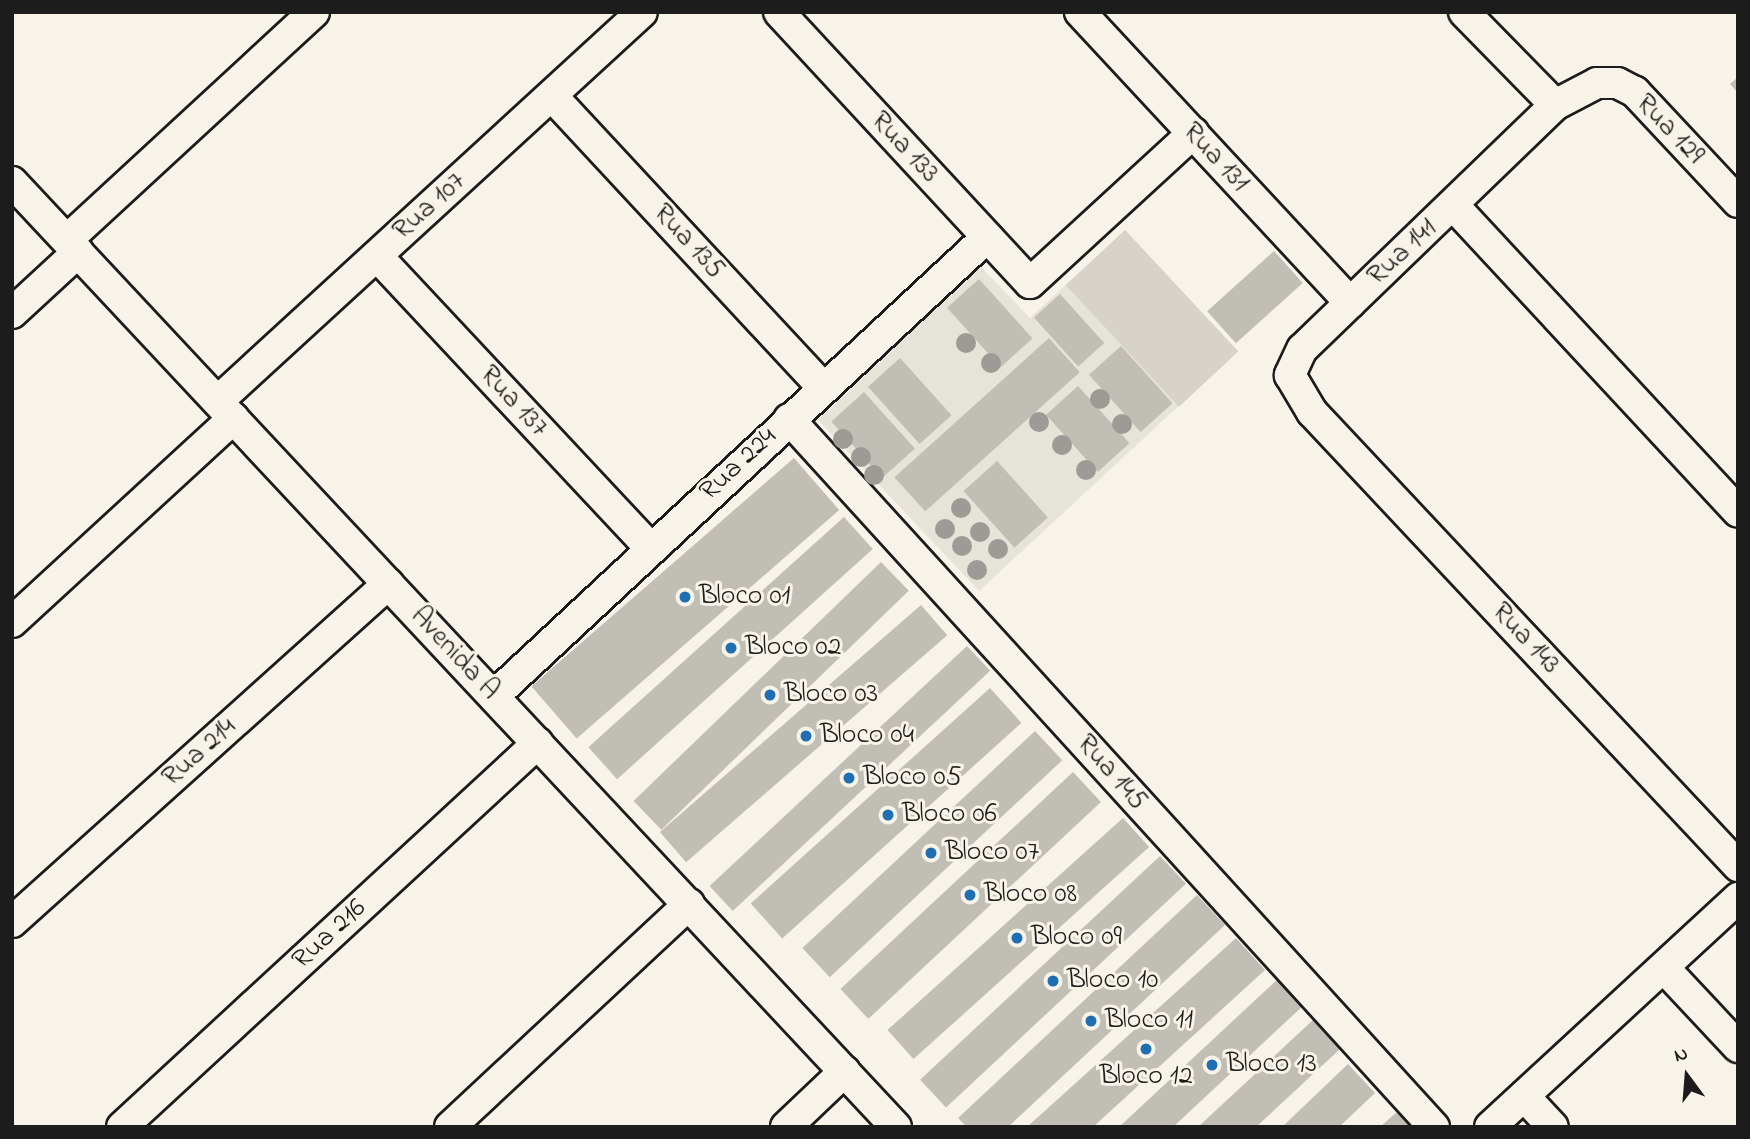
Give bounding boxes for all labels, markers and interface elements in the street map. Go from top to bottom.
street label: Rua 129 [1627,88,1711,172]
street label: Rua 133 [863,105,945,191]
street label: Rua 131 [1174,116,1256,200]
street label: Rua 107 [387,166,473,248]
street label: Rua 135 [645,198,731,286]
street label: Rua 141 [1361,212,1445,294]
street label: Rua 137 [472,359,554,445]
street label: Rua 224 [694,421,784,509]
place label: Bloco 01 [699,580,790,614]
marker: Bloco 01 [677,589,693,605]
street label: Rua 143 [1484,596,1566,682]
street label: Avenida A [402,600,506,708]
place label: Bloco 02 [745,631,841,665]
marker: Bloco 02 [723,640,739,656]
place label: Bloco 03 [784,678,878,712]
marker: Bloco 03 [762,687,778,703]
street label: Rua 214 [156,711,244,795]
place label: Bloco 04 [820,719,914,753]
marker: Bloco 04 [798,728,814,744]
street label: Rua 145 [1068,728,1154,818]
place label: Bloco 05 [863,761,962,795]
marker: Bloco 05 [841,770,857,786]
place label: Bloco 06 [902,798,997,832]
marker: Bloco 06 [880,807,896,823]
place label: Bloco 07 [945,836,1039,870]
marker: Bloco 07 [923,845,939,861]
place label: Bloco 08 [984,878,1077,912]
marker: Bloco 08 [962,887,978,903]
street label: Rua 216 [286,892,374,978]
place label: Bloco 09 [1031,921,1122,955]
marker: Bloco 09 [1009,930,1025,946]
place label: Bloco 10 [1067,964,1158,998]
marker: Bloco 10 [1045,973,1061,989]
place label: Bloco 11 [1105,1004,1193,1038]
marker: Bloco 11 [1083,1013,1099,1029]
marker: Bloco 12 [1138,1041,1154,1057]
north arrow [1652,1041,1722,1111]
text: N [1671,1041,1691,1070]
place label: Bloco 13 [1226,1048,1317,1082]
marker: Bloco 13 [1204,1057,1220,1073]
place label: Bloco 12 [1099,1060,1193,1094]

